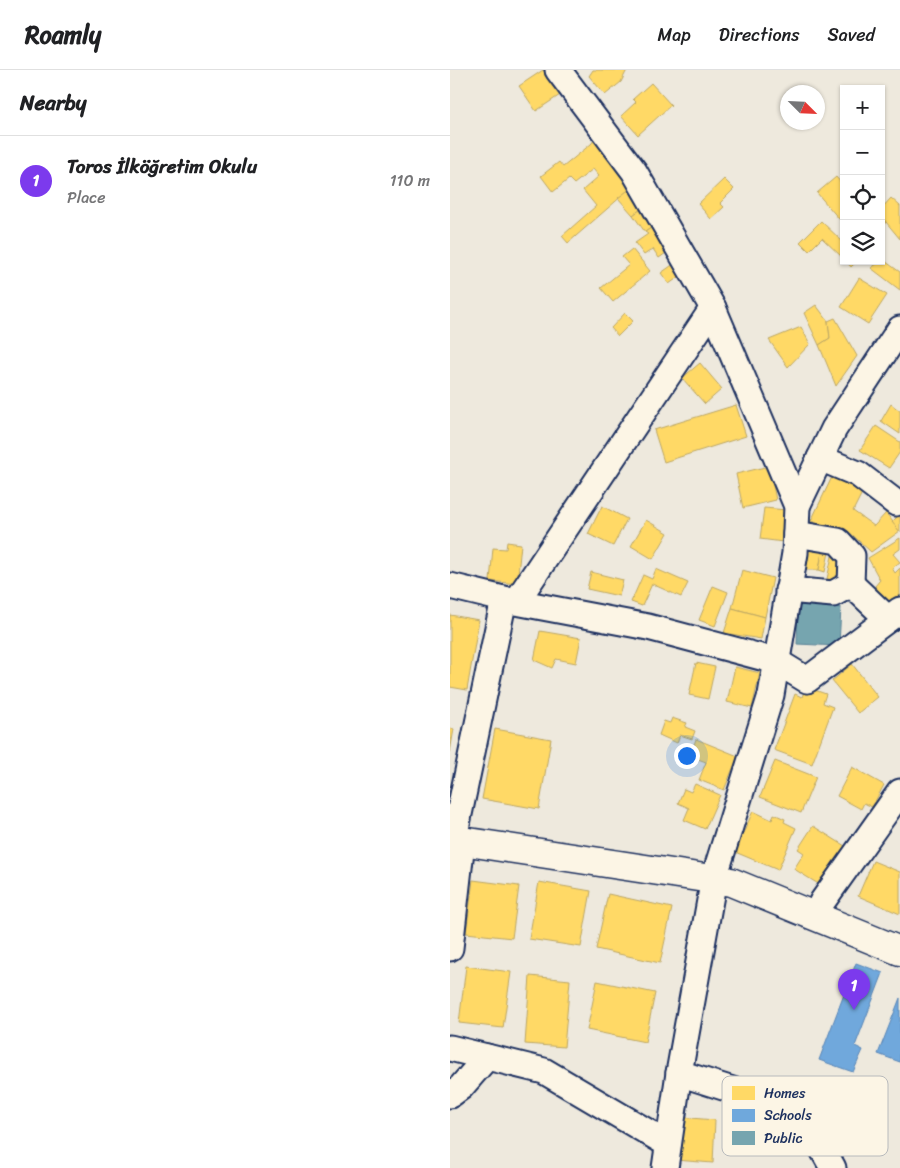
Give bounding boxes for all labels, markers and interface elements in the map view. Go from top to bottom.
text: Roamly [25,14,101,56]
text: Map [658,19,691,51]
text: Directions [719,19,800,51]
text: Saved [828,19,875,51]
text: Nearby [20,84,86,122]
north arrow [780,85,825,130]
map controls [840,85,885,265]
button: + [840,85,885,130]
button: − [840,130,885,175]
text: Toros İlköğretim Okulu [67,150,257,183]
text: 1 [33,166,39,195]
text: 110 m [390,166,430,195]
button: locate [840,175,885,220]
text: Place [67,183,106,212]
button: layers [840,220,885,265]
your location [674,743,700,769]
pin: 1 [838,969,870,1010]
legend [722,1076,888,1156]
text: Homes [764,1081,806,1106]
text: Schools [764,1103,812,1128]
text: Public [764,1126,803,1151]

